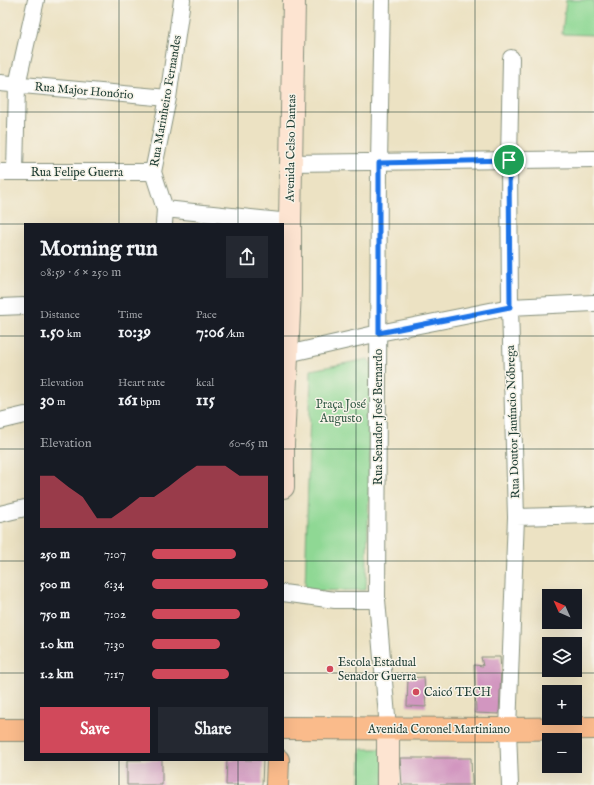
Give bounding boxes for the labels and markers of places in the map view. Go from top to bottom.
pin [492,143,526,177]
place label: Escola Estadual Senador Guerra [338,655,417,684]
marker: Escola Estadual Senador Guerra [325,664,335,674]
place label: Caicó TECH [424,685,491,700]
marker: Caicó TECH [411,687,421,697]

